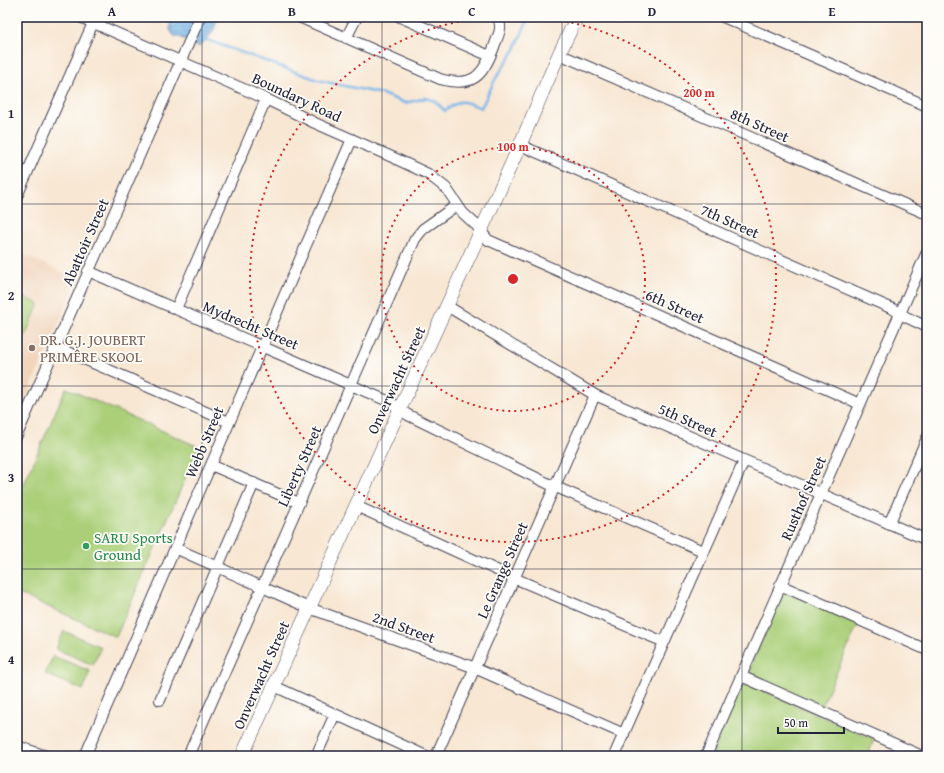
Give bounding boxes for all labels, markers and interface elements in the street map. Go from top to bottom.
text: A [108,2,117,21]
text: B [288,2,296,21]
text: C [468,2,476,21]
text: D [648,2,656,21]
text: E [829,2,836,21]
street label: Boundary Road [249,67,345,127]
text: 200 m [683,84,716,101]
street label: 8th Street [727,103,793,148]
text: 1 [8,104,14,123]
text: 100 m [497,138,530,155]
street label: Abattoir Street [56,194,114,289]
street label: 7th Street [697,199,763,244]
centre of rings [506,272,520,286]
street label: 6th Street [642,284,708,329]
text: 2 [8,286,15,305]
street label: Mydrecht Street [200,295,303,355]
street label: Onverwacht Street [362,322,430,437]
place label: DR. G.J. JOUBERT PRIMÊRE SKOOL [40,329,146,367]
marker: DR. G.J. JOUBERT PRIMÊRE SKOOL [27,343,37,353]
street label: 5th Street [655,398,721,443]
street label: Webb Street [179,402,229,481]
street label: Liberty Street [272,422,326,510]
street label: Rusthof Street [775,452,831,543]
text: 3 [8,468,14,487]
street label: Le Grange Street [471,518,533,622]
place label: SARU Sports Ground [94,527,173,565]
marker: SARU Sports Ground [81,541,91,551]
street label: 2nd Street [370,606,439,648]
street label: Onverwacht Street [228,617,295,733]
text: 4 [8,650,15,669]
scale bar [778,709,844,735]
text: 50 m [784,714,808,731]

